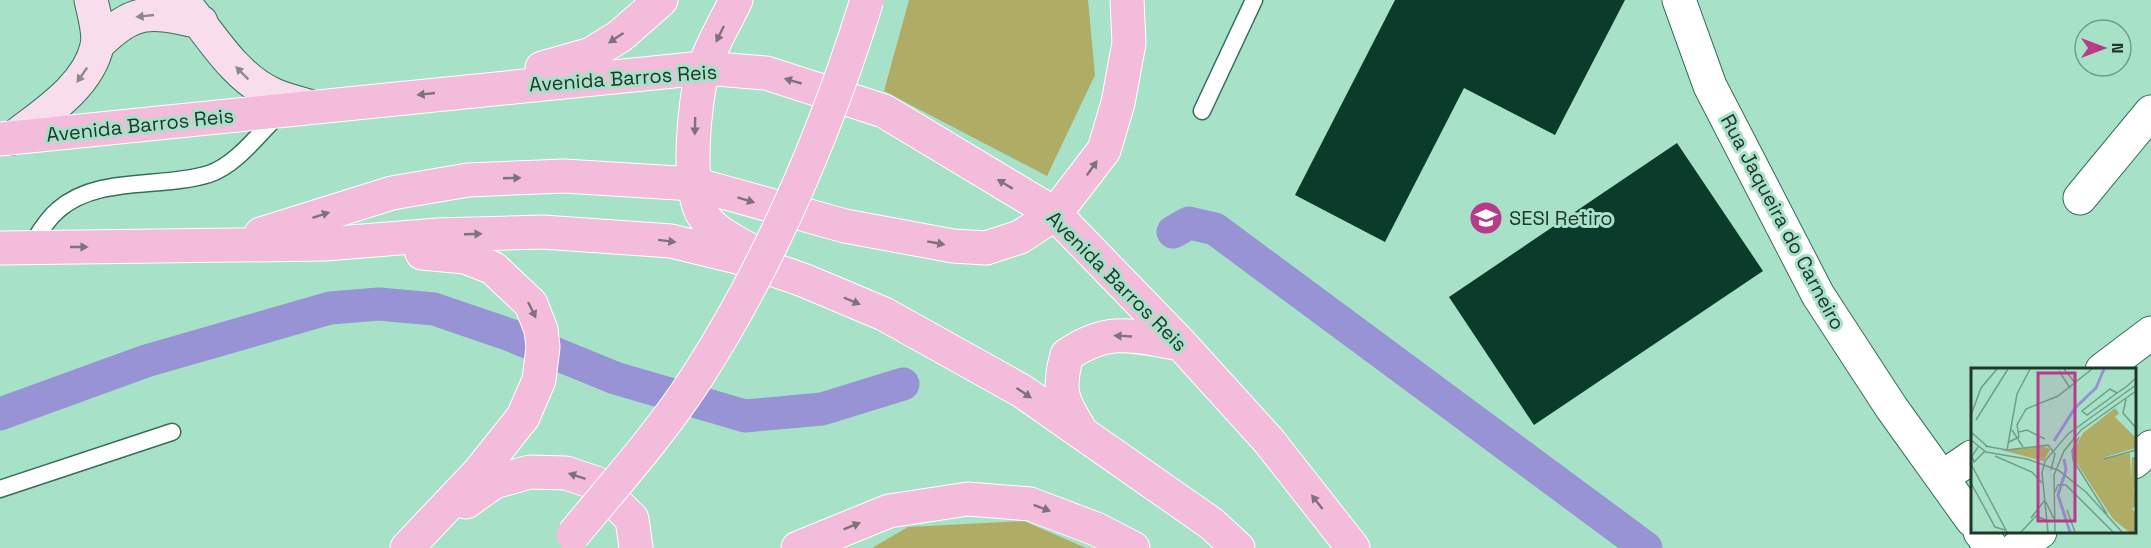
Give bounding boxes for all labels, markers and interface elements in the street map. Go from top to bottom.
one-way arrow [135,11,154,21]
north arrow [2073,18,2133,78]
one-way arrow [715,26,724,43]
one-way arrow [608,32,624,43]
text: N [2107,43,2128,53]
street label: Avenida Barros Reis [528,58,718,98]
one-way arrow [76,66,88,82]
one-way arrow [236,66,250,80]
one-way arrow [784,76,802,85]
one-way arrow [417,90,436,99]
street label: Avenida Barros Reis [45,102,235,148]
street label: Rua Jaqueira do Carneiro [1715,110,1851,334]
one-way arrow [690,116,700,135]
one-way arrow [1086,161,1098,177]
one-way arrow [502,173,521,183]
one-way arrow [997,178,1013,189]
one-way arrow [737,196,755,205]
school or university icon: SESI Retiro [1468,200,1504,236]
street label: Avenida Barros Reis [1041,205,1193,357]
place label: SESI Retiro [1509,205,1613,231]
one-way arrow [312,210,330,219]
one-way arrow [463,230,482,239]
one-way arrow [658,237,677,246]
one-way arrow [927,238,946,247]
one-way arrow [70,242,89,252]
one-way arrow [843,297,861,306]
one-way arrow [527,301,537,319]
one-way arrow [1114,331,1133,340]
inset map [1971,368,2136,533]
one-way arrow [1016,387,1032,398]
one-way arrow [568,471,586,481]
one-way arrow [1310,494,1323,510]
one-way arrow [1033,504,1051,513]
one-way arrow [843,521,861,530]

